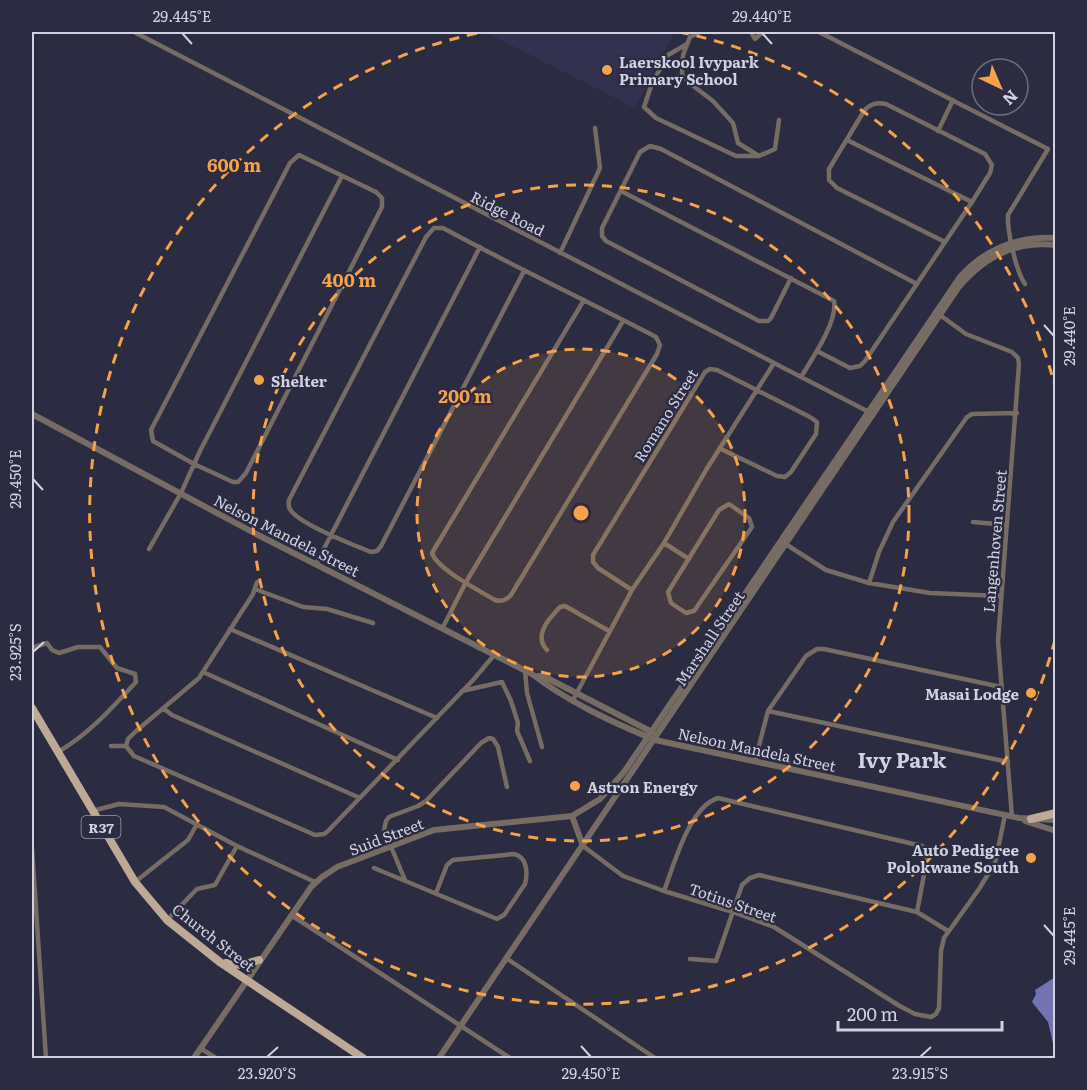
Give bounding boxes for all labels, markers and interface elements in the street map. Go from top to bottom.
text: 29.445°E [153,4,211,27]
text: 29.440°E [732,4,792,27]
place label: Laerskool Ivypark Primary School [619,50,760,90]
north arrow [970,57,1030,117]
marker: Laerskool Ivypark Primary School [600,63,614,77]
text: N [998,85,1024,112]
text: 600 m [207,151,261,178]
street label: Ridge Road [467,185,549,241]
text: 400 m [322,266,376,293]
text: 29.440°E [1057,306,1080,366]
street label: Romano Street [627,364,703,466]
place label: Shelter [271,369,327,392]
marker: Shelter [252,373,266,387]
text: 200 m [438,382,492,409]
text: 29.450°E [3,450,26,508]
street label: Langenhoven Street [976,469,1012,613]
street label: Nelson Mandela Street [210,488,364,582]
centre of rings [571,503,591,523]
street label: Marshall Street [669,586,749,690]
text: 23.925°S [3,623,26,681]
place label: Masai Lodge [925,682,1020,705]
marker: Masai Lodge [1024,686,1038,700]
street label: Nelson Mandela Street [676,721,838,777]
district label: Ivy Park [858,743,947,774]
place label: Astron Energy [587,775,698,798]
marker: Astron Energy [568,779,582,793]
street label: Suid Street [345,811,427,861]
road number: R37 [82,816,120,838]
place label: Auto Pedigree Polokwane South [887,838,1020,878]
marker: Auto Pedigree Polokwane South [1024,851,1038,865]
street label: Totius Street [686,876,780,928]
street label: Church Street [168,897,260,977]
text: 29.445°E [1057,907,1080,965]
scale bar [838,994,1002,1032]
text: 200 m [847,1000,898,1027]
text: 23.920°S [238,1061,296,1084]
text: 29.450°E [562,1061,620,1084]
text: 23.915°S [892,1061,948,1084]

